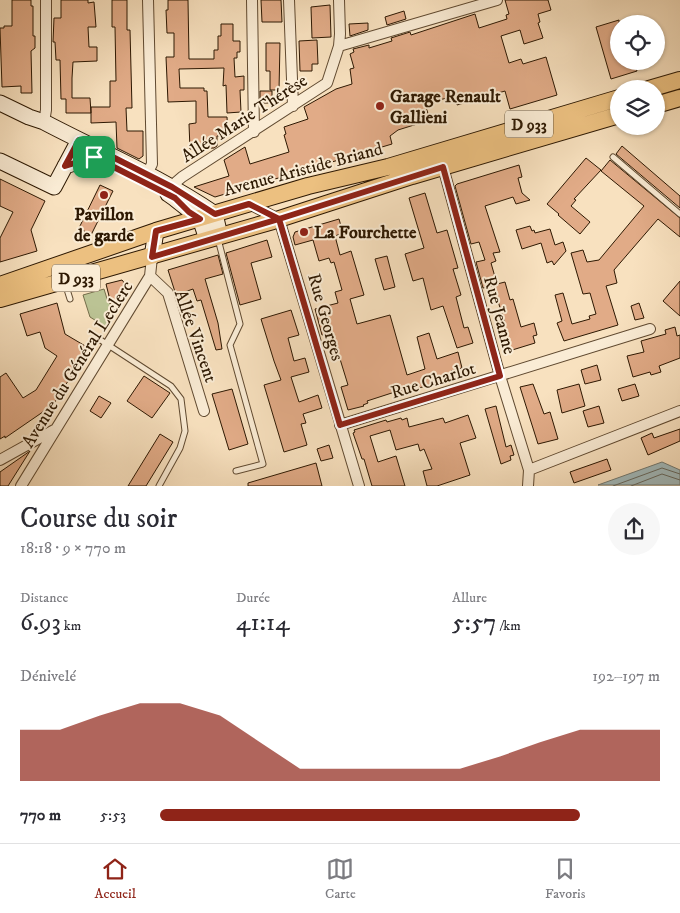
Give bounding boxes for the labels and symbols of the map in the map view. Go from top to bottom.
street label: Allée Marie Thérèse [177,70,312,168]
place label: Garage Renault Gallieni [390,86,501,129]
marker: Garage Renault Gallieni [374,100,386,112]
road number: D 933 [505,110,553,138]
pin [73,136,115,178]
street label: Avenue Aristide Briand [221,138,385,202]
marker: Pavillon de garde [98,189,110,201]
place label: Pavillon de garde [74,204,134,247]
place label: La Fourchette [314,222,417,244]
marker: La Fourchette [298,226,310,238]
road number: D 933 [52,264,100,292]
street label: Rue Georges [302,271,348,363]
street label: Rue Jeanne [478,274,520,357]
street label: Avenue du Général Leclerc [17,277,138,452]
street label: Allée Vincent [169,287,221,386]
street label: Rue Charlot [388,358,479,404]

